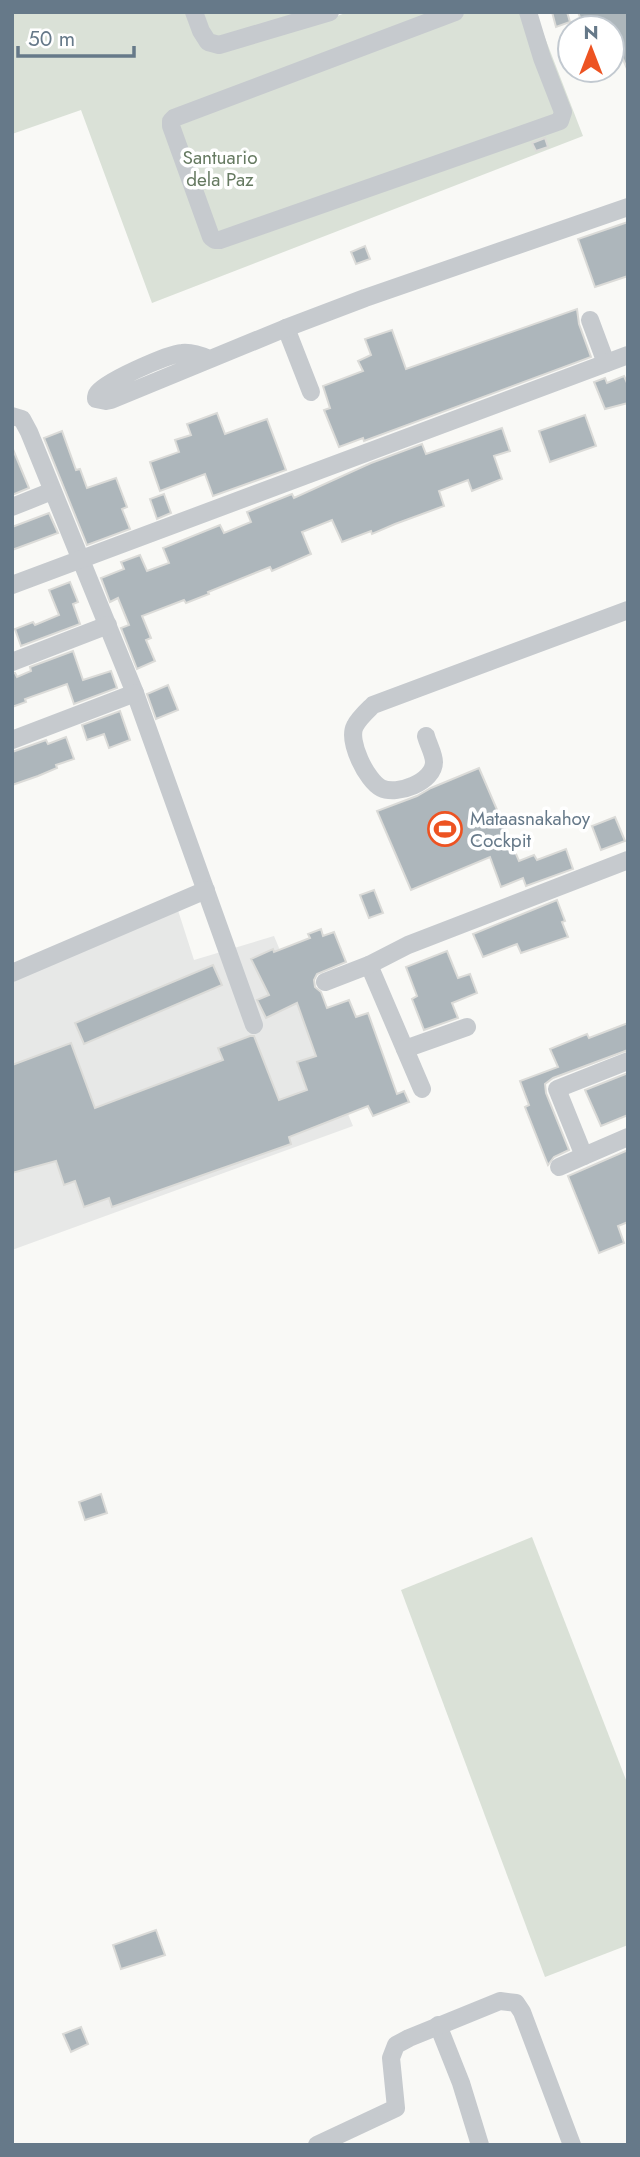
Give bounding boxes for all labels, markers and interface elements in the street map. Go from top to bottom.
scale bar [18,14,133,58]
north arrow [556,14,626,84]
text: N [583,19,599,46]
text: 50 m [28,24,75,54]
park label: Santuario dela Paz [182,144,258,193]
place label: Mataasnakahoy Cockpit [470,805,591,854]
sports icon: Mataasnakahoy Cockpit [426,810,464,848]

